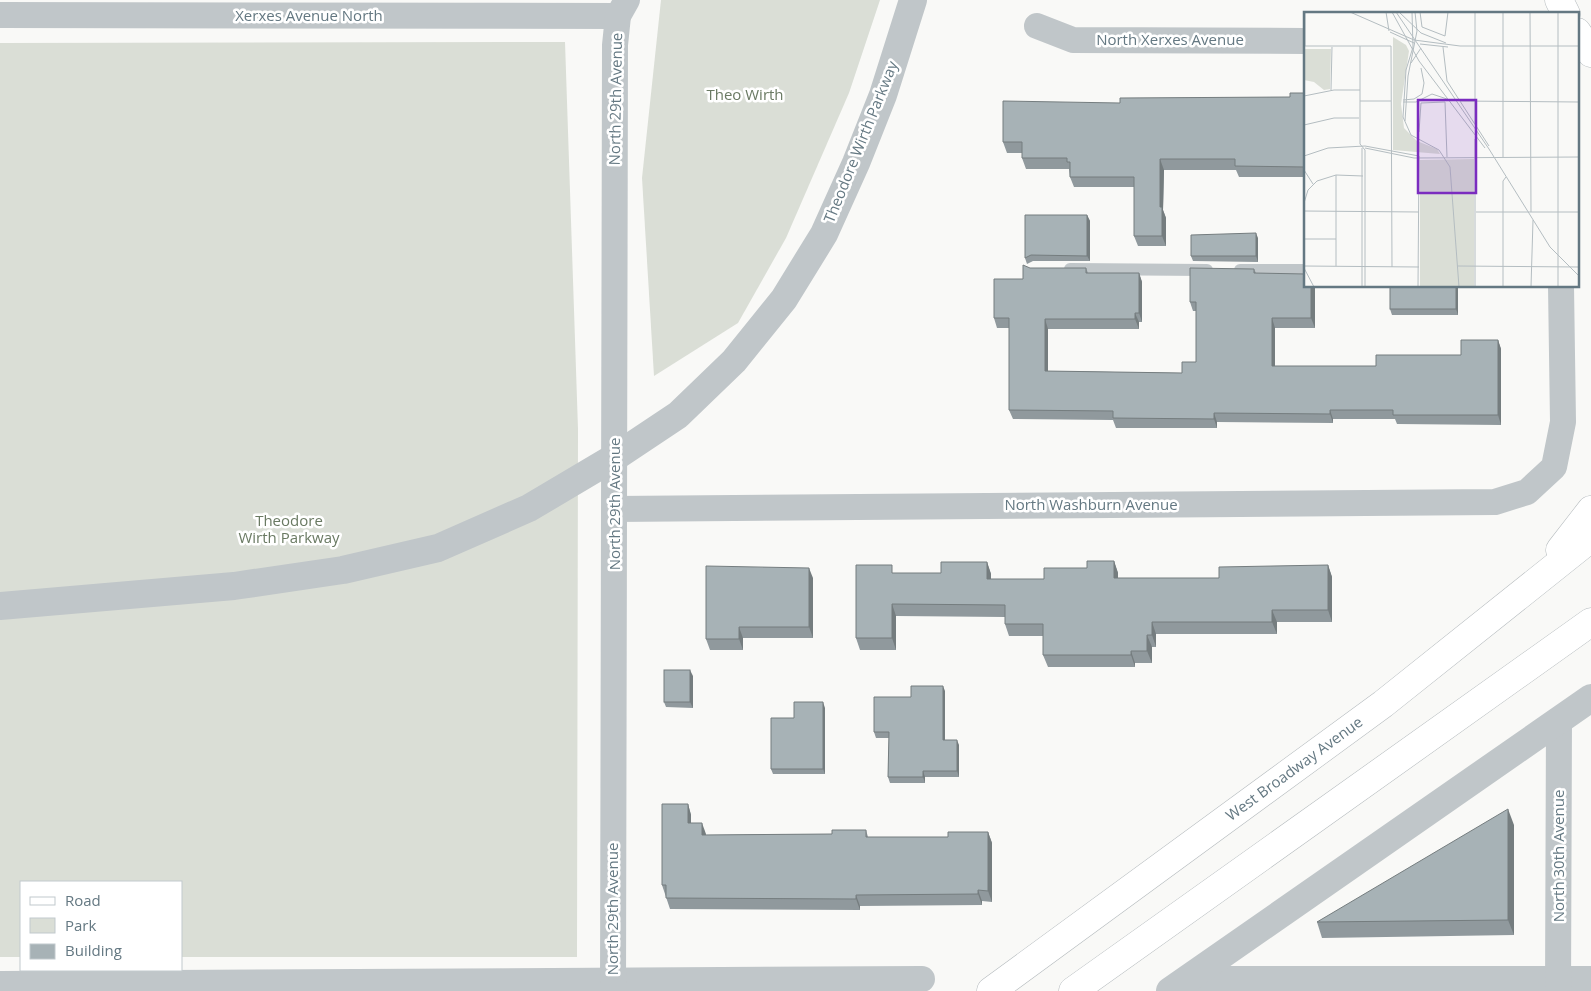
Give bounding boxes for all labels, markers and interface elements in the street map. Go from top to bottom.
street label: Xerxes Avenue North [235,5,383,25]
inset map [1304,12,1578,288]
street label: North Xerxes Avenue [1096,29,1244,49]
street label: North 29th Avenue [604,32,626,166]
street label: Theodore Wirth Parkway [818,57,902,225]
park label: Theo Wirth [706,84,784,104]
street label: North 29th Avenue [604,438,624,570]
street label: North Washburn Avenue [1004,494,1178,514]
park label: Theodore Wirth Parkway [238,510,340,547]
street label: West Broadway Avenue [1221,711,1366,825]
street label: North 30th Avenue [1548,790,1568,922]
street label: North 29th Avenue [602,843,622,975]
legend [20,881,182,971]
text: Road [65,890,101,910]
text: Park [65,915,96,935]
text: Building [65,940,122,960]

